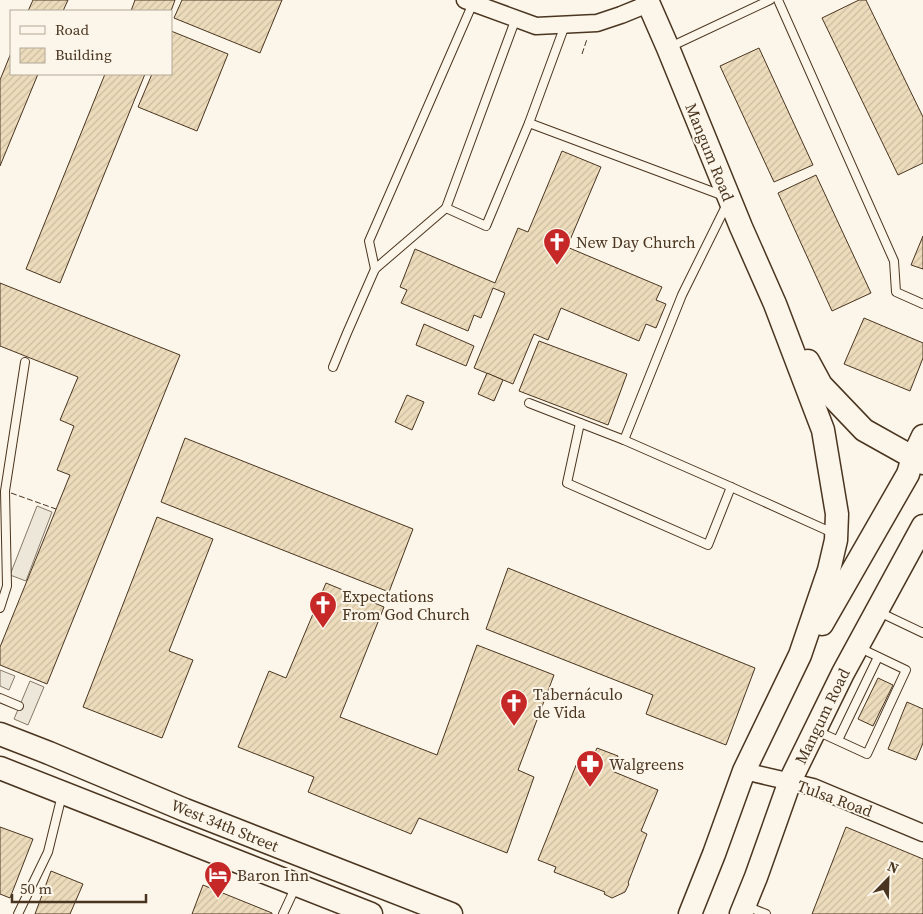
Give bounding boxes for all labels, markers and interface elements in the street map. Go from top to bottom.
legend [10,10,172,75]
text: Road [55,19,89,40]
text: Building [55,44,112,65]
street label: Mangum Road [680,100,740,204]
church icon: New Day Church [542,227,572,266]
place label: New Day Church [576,231,696,253]
place label: Expectations From God Church [342,585,470,625]
church icon: Expectations From God Church [308,590,338,629]
street label: Mangum Road [789,664,855,768]
place label: Tabernáculo de Vida [533,683,623,723]
church icon: Tabernáculo de Vida [499,688,529,727]
pharmacy icon: Walgreens [575,749,605,788]
place label: Walgreens [609,753,684,775]
street label: Tulsa Road [794,774,876,822]
street label: West 34th Street [168,793,283,857]
north arrow [863,854,913,904]
text: N [884,856,902,878]
hotel icon: Baron Inn [203,860,233,899]
place label: Baron Inn [237,864,310,886]
scale bar [12,872,146,904]
text: 50 m [20,878,52,899]

